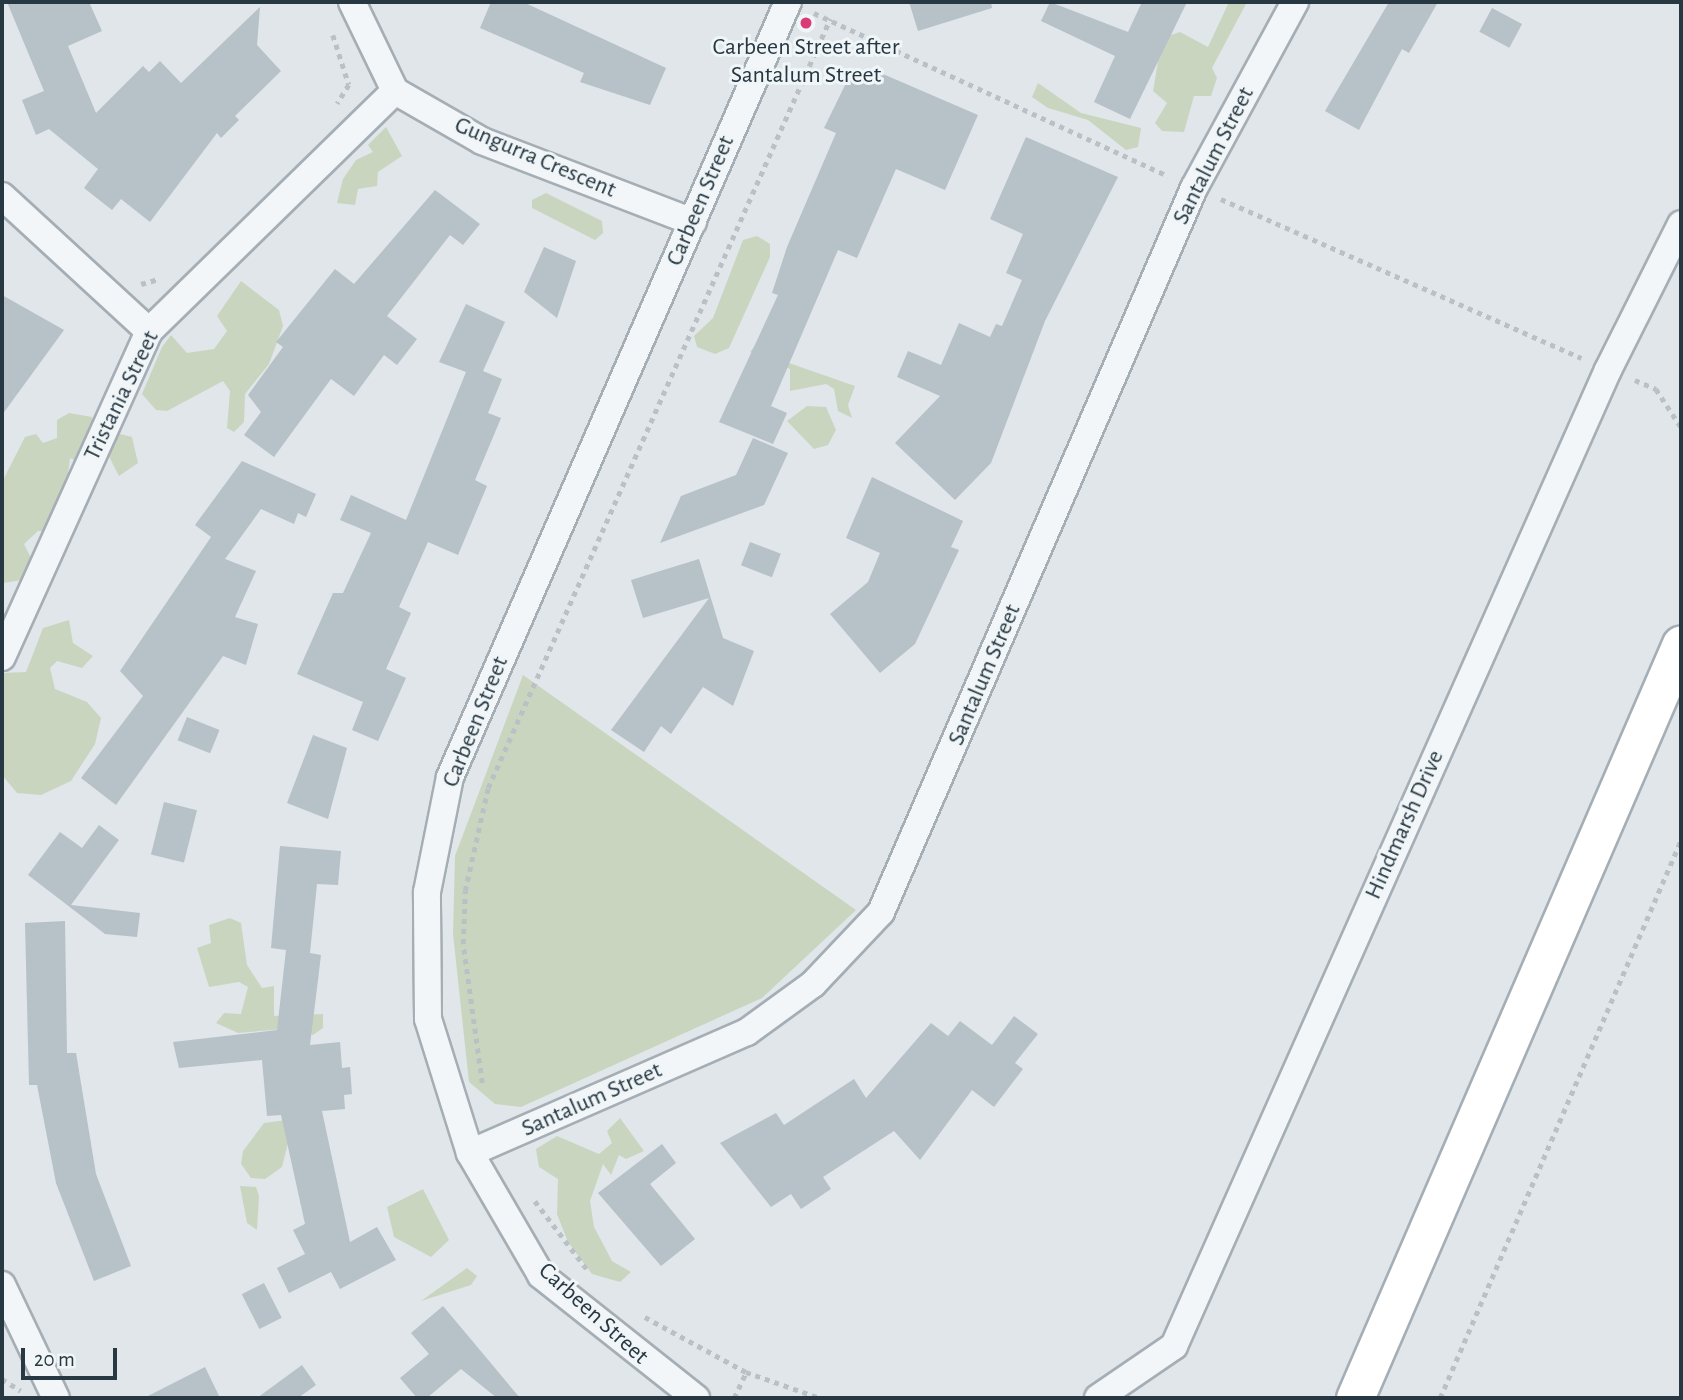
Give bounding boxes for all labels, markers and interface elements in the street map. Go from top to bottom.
marker: Carbeen Street after Santalum Street [798,15,814,31]
place label: Carbeen Street after Santalum Street [713,34,899,90]
street label: Santalum Street [1167,82,1261,230]
street label: Gungurra Crescent [450,111,620,205]
street label: Carbeen Street [661,132,741,270]
street label: Tristania Street [78,326,166,466]
street label: Santalum Street [942,600,1028,750]
street label: Carbeen Street [437,652,515,792]
street label: Hindmarsh Drive [1359,746,1451,904]
street label: Santalum Street [517,1056,667,1144]
street label: Carbeen Street [532,1257,654,1371]
scale bar [24,1334,121,1378]
text: 20 m [34,1349,75,1370]

